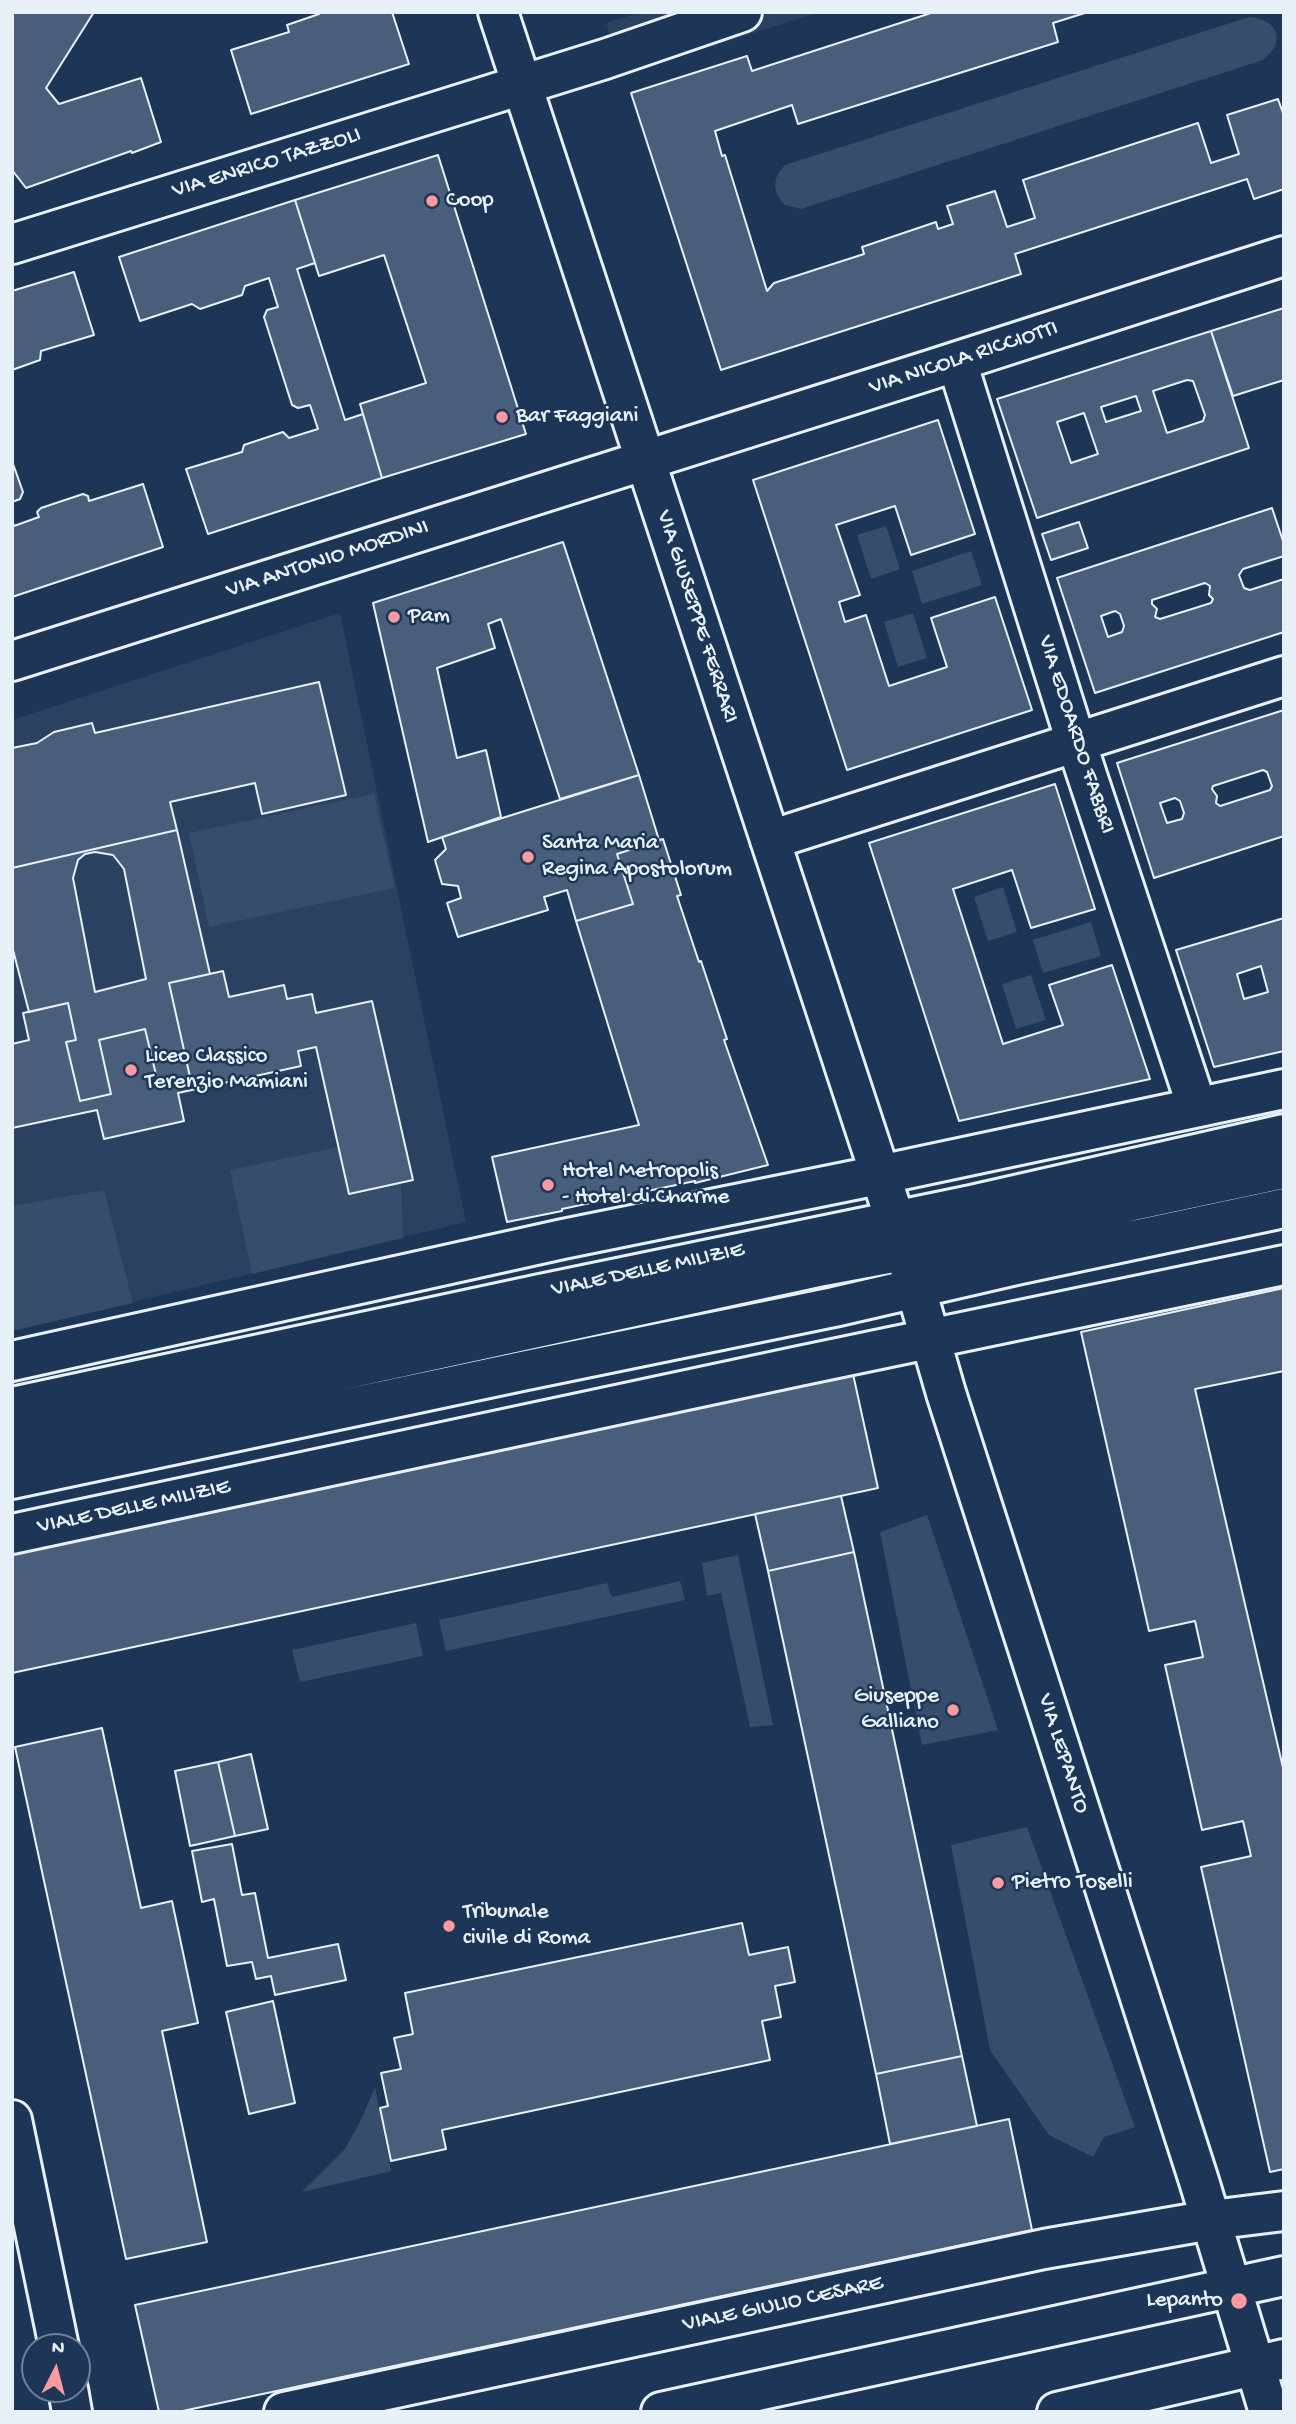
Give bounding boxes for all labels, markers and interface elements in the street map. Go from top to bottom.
street label: VIA ENRICO TAZZOLI [169,122,365,206]
place label: Coop [446,187,494,215]
marker: Coop [424,193,440,209]
street label: VIA NICOLA RICCIOTTI [866,315,1062,403]
place label: Bar Faggiani [516,403,639,431]
marker: Bar Faggiani [494,409,510,425]
street label: VIA GIUSEPPE FERRARI [649,507,743,727]
street label: VIA ANTONIO MORDINI [223,514,433,606]
place label: Pam [408,603,450,631]
marker: Pam [386,609,402,625]
street label: VIA EDOARDO FABBRI [1030,632,1120,838]
place label: Santa Maria Regina Apostolorum [542,830,732,884]
marker: Santa Maria Regina Apostolorum [520,849,536,865]
place label: Liceo Classico Terenzio Mamiani [145,1043,308,1097]
marker: Liceo Classico Terenzio Mamiani [123,1062,139,1078]
place label: Hotel Metropolis - Hotel di Charme [562,1158,729,1212]
marker: Hotel Metropolis - Hotel di Charme [540,1177,556,1193]
street label: VIALE DELLE MILIZIE [549,1237,747,1305]
street label: VIALE DELLE MILIZIE [35,1474,233,1542]
place label: Giuseppe Galliano [854,1683,939,1737]
street label: VIA LEPANTO [1030,1691,1094,1817]
marker: Giuseppe Galliano [945,1702,961,1718]
place label: Pietro Toselli [1012,1869,1133,1897]
marker: Pietro Toselli [990,1875,1006,1891]
place label: Tribunale civile di Roma [463,1899,590,1953]
marker: Tribunale civile di Roma [441,1918,457,1934]
street label: VIALE GIULIO CESARE [680,2270,886,2340]
place label: Lepanto [1146,2287,1223,2315]
marker: Lepanto [1229,2291,1249,2311]
north arrow [21,2333,91,2403]
text: N [51,2337,65,2361]

